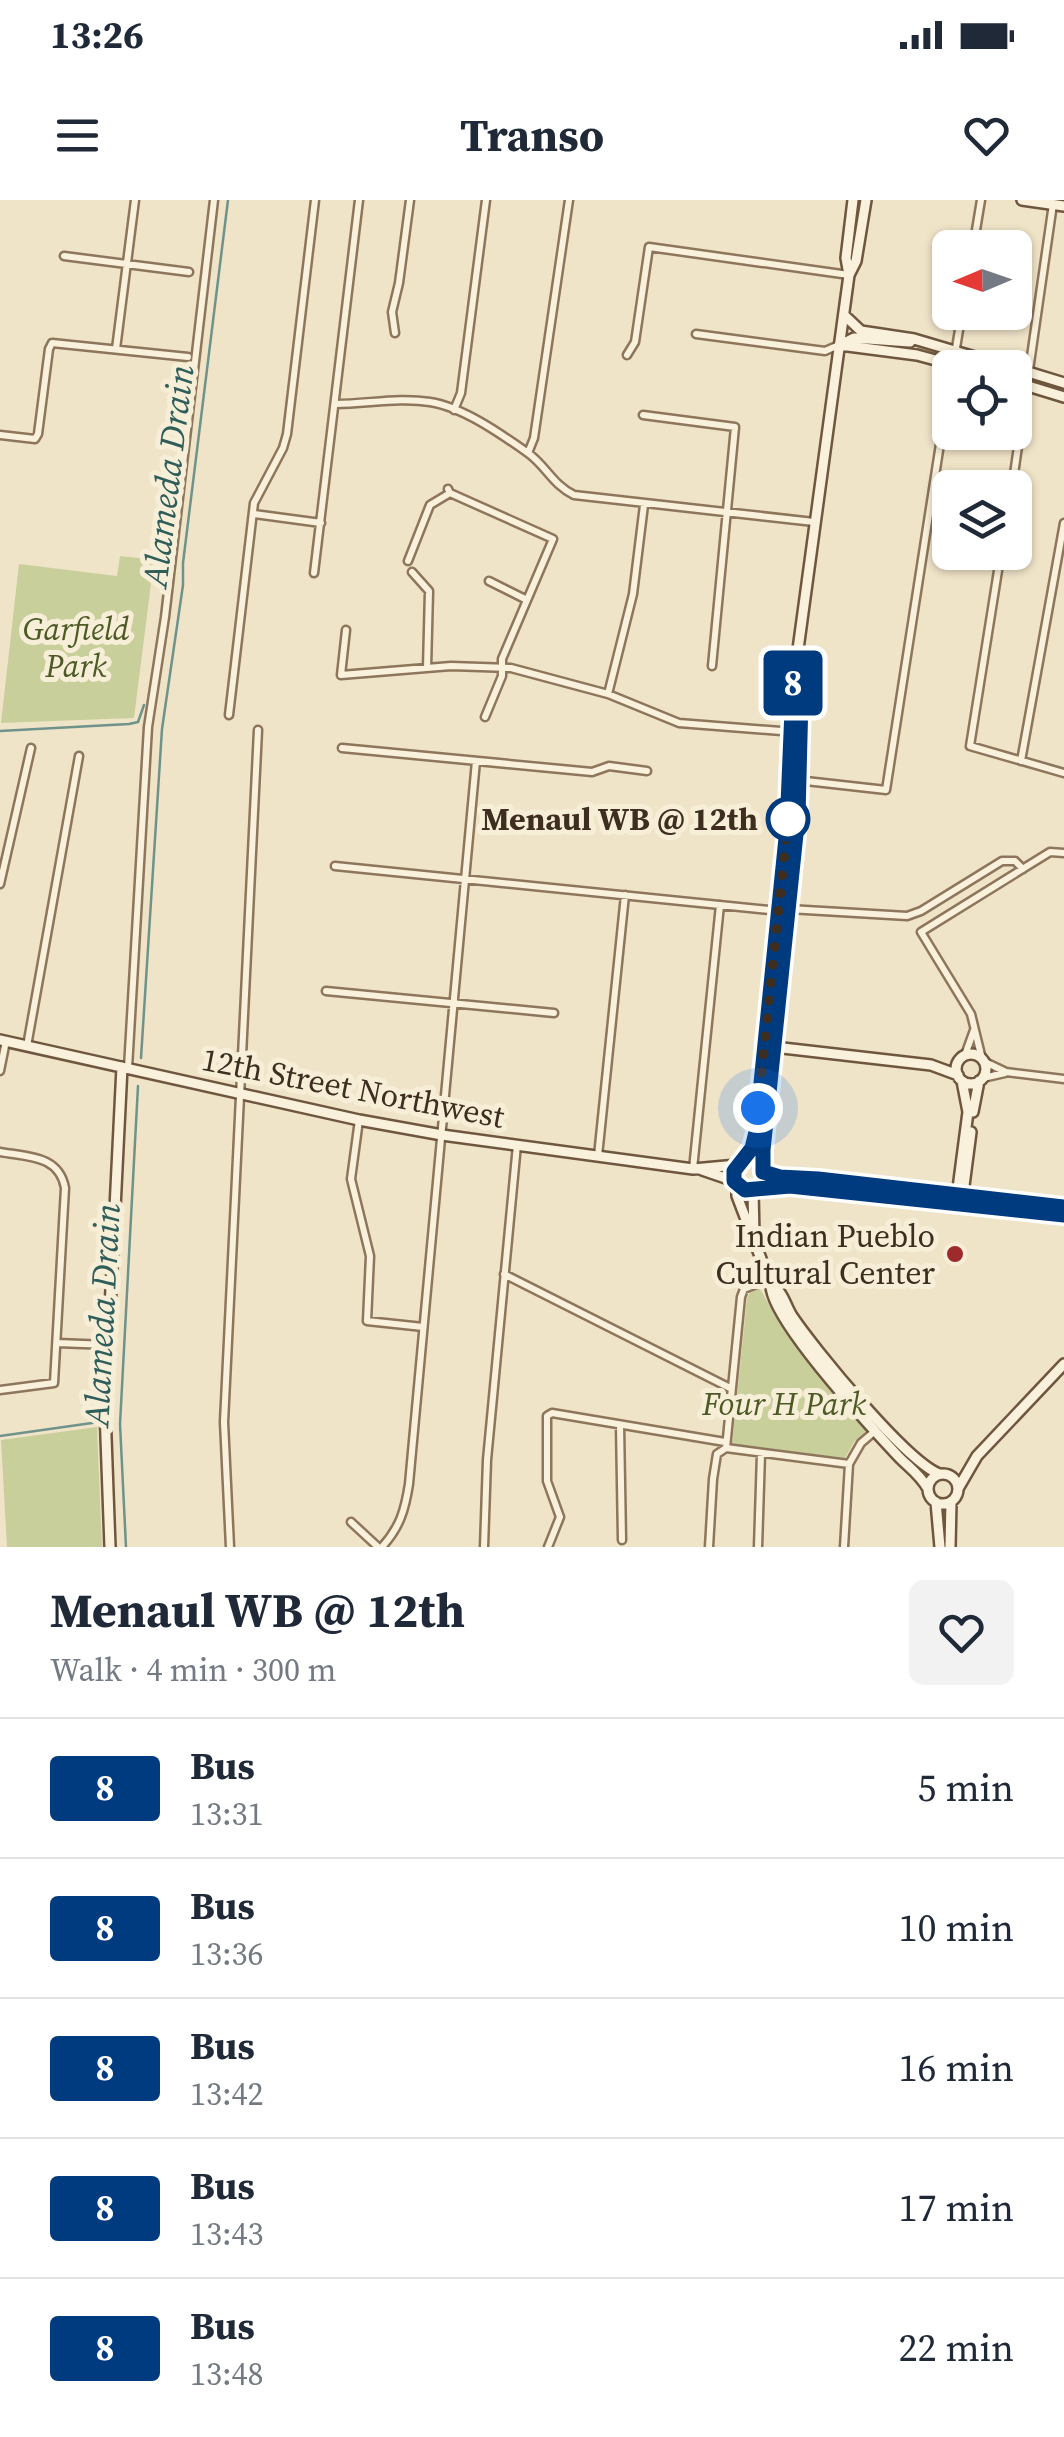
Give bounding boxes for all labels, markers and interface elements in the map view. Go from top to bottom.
text: 13:26 [50,9,144,61]
text: Transo [460,104,604,166]
icon: menu [50,108,105,163]
icon: heart [959,108,1014,163]
north arrow [932,230,1032,330]
map controls [932,230,1032,570]
button: locate [932,350,1032,450]
water label: Alameda Drain [130,362,205,592]
button: layers [932,470,1032,570]
park label: Garfield Park [23,607,130,688]
line badge: 8 [760,650,826,716]
text: 8 [784,659,802,707]
place label: Menaul WB @ 12th [481,797,758,841]
marker: Menaul WB @ 12th [767,798,809,840]
street label: 12th Street Northwest [198,1037,509,1139]
your location [733,1083,783,1133]
water label: Alameda Drain [72,1202,132,1430]
place label: Indian Pueblo Cultural Center [715,1214,935,1295]
marker: Indian Pueblo Cultural Center [944,1243,966,1265]
park label: Four H Park [701,1382,867,1426]
text: Menaul WB @ 12th [50,1577,465,1643]
button: heart [909,1580,1014,1685]
text: Walk · 4 min · 300 m [50,1648,336,1692]
text: Bus [190,1740,255,1792]
text: 5 min [918,1762,1014,1814]
text: 8 [96,1764,114,1812]
text: 13:31 [190,1792,264,1836]
text: Bus [190,1880,255,1932]
text: 10 min [899,1902,1014,1954]
text: 8 [96,1904,114,1952]
text: 13:36 [190,1932,264,1976]
text: Bus [190,2020,255,2072]
text: 16 min [899,2042,1014,2094]
text: 8 [96,2044,114,2092]
text: 13:42 [190,2072,264,2116]
text: Bus [190,2160,255,2212]
text: 17 min [899,2182,1014,2234]
text: 8 [96,2184,114,2232]
text: 13:43 [190,2212,264,2256]
text: Bus [190,2300,255,2352]
text: 22 min [899,2322,1014,2374]
text: 8 [96,2324,114,2372]
text: 13:48 [190,2352,264,2396]

